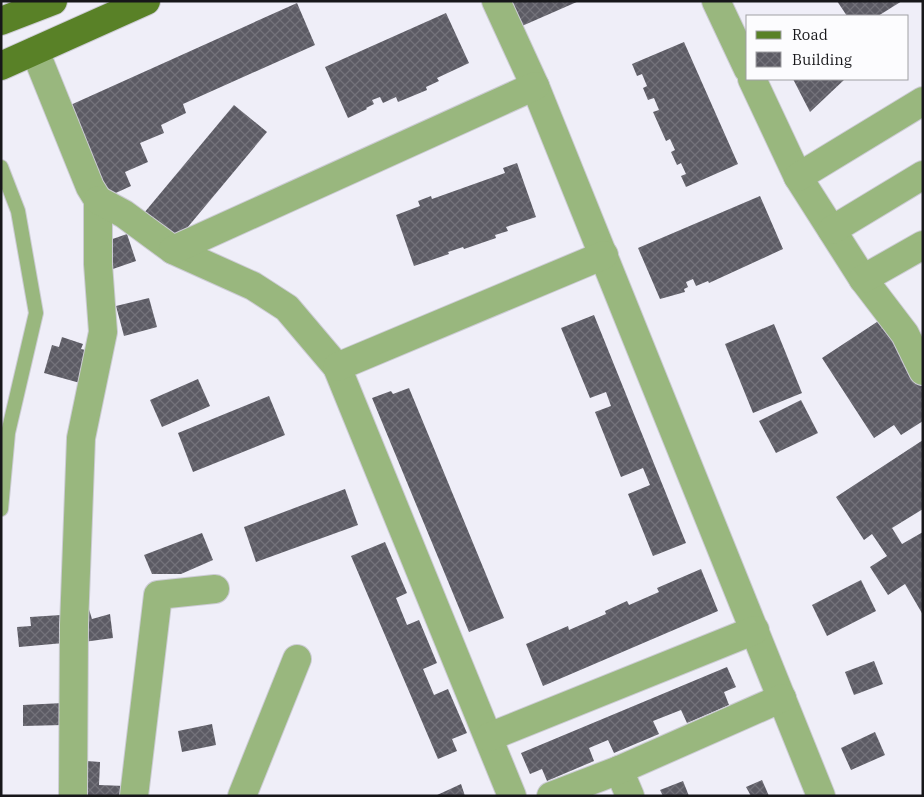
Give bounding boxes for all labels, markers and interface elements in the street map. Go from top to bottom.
legend [746,15,909,80]
text: Road [792,25,828,44]
text: Building [792,50,852,69]

